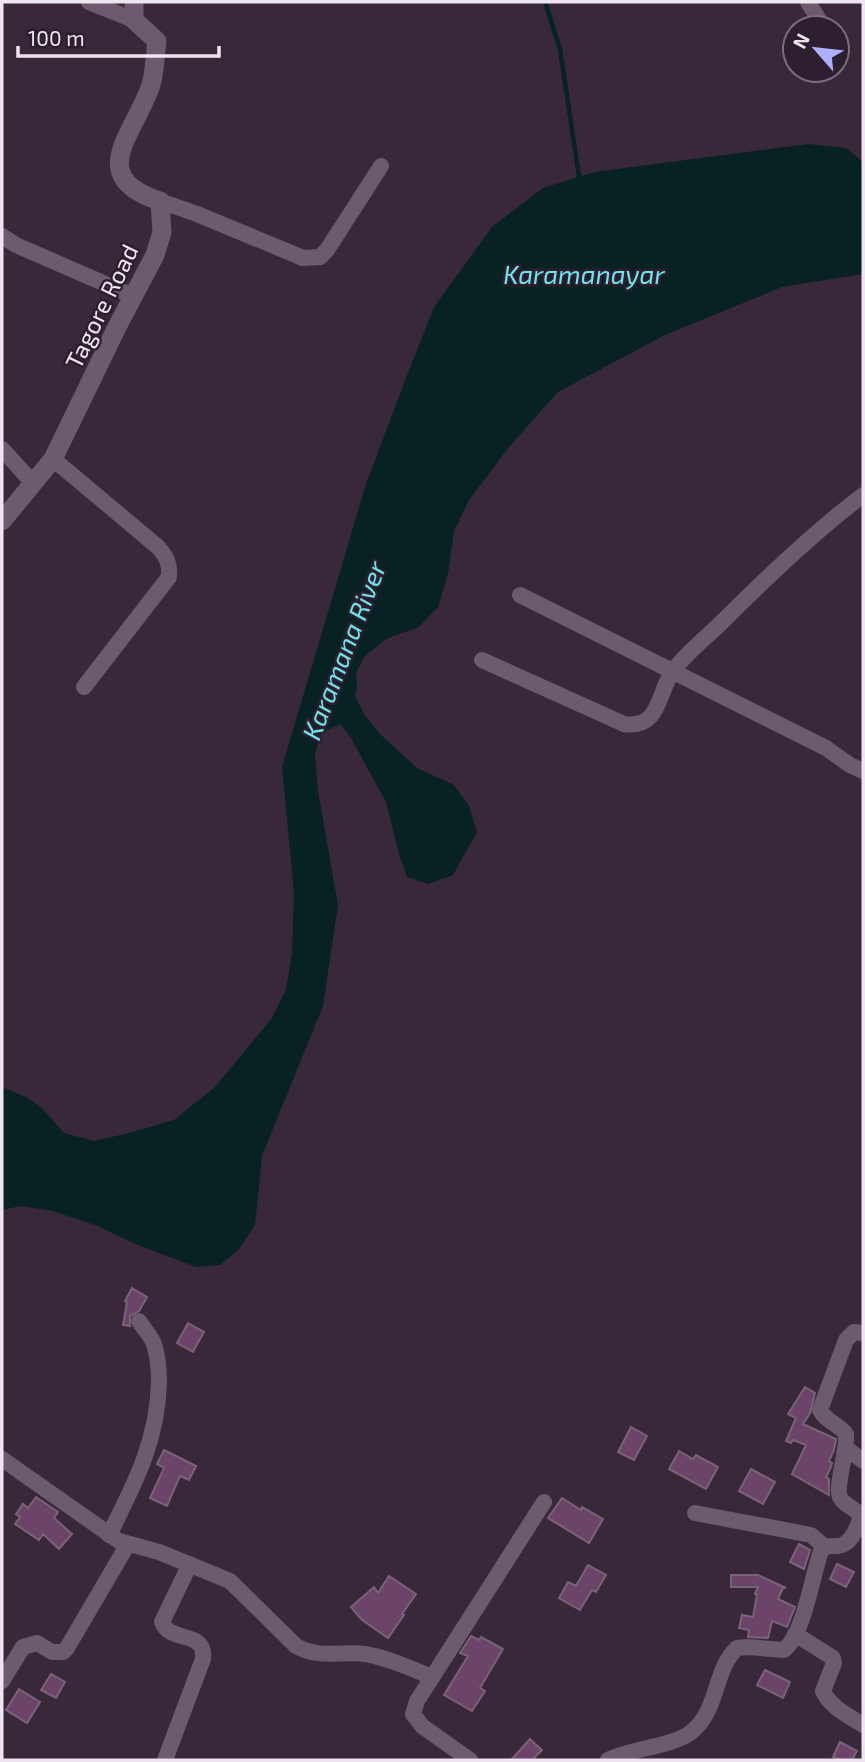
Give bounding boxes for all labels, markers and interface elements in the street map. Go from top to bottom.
scale bar [18,14,219,58]
north arrow [781,14,851,84]
text: 100 m [28,25,85,50]
text: N [787,29,814,52]
street label: Tagore Road [58,239,144,373]
water label: Karamanayar [503,258,665,290]
water label: Karamana River [295,556,392,744]

